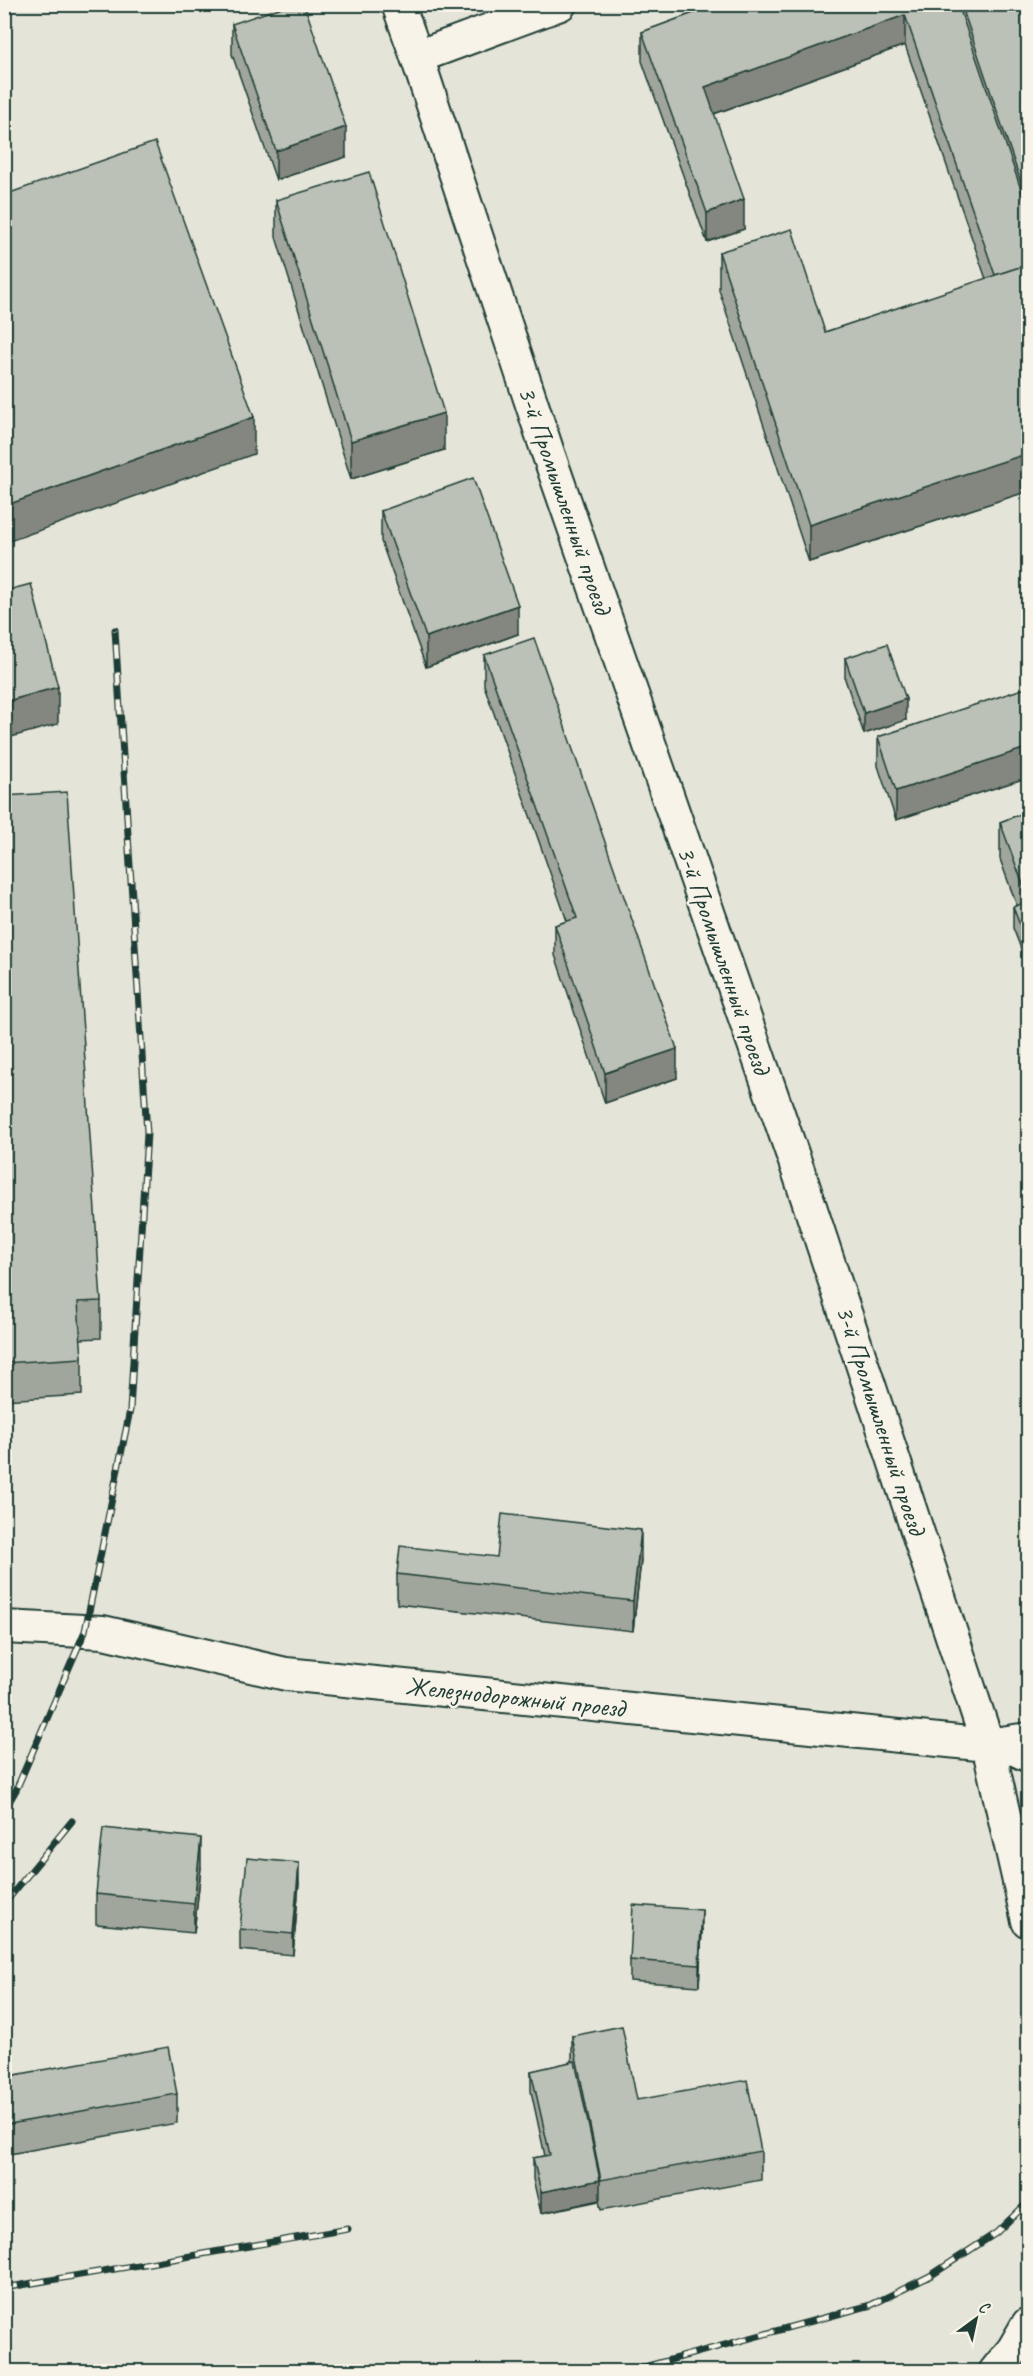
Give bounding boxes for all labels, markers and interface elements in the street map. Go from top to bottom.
street label: 3-й Промышленный проезд [511,382,620,621]
street label: 3-й Промышленный проезд [670,842,779,1081]
street label: 3-й Промышленный проезд [828,1301,934,1541]
street label: Железнодорожный проезд [404,1669,629,1725]
north arrow [946,2289,1006,2349]
text: С [975,2297,994,2319]

